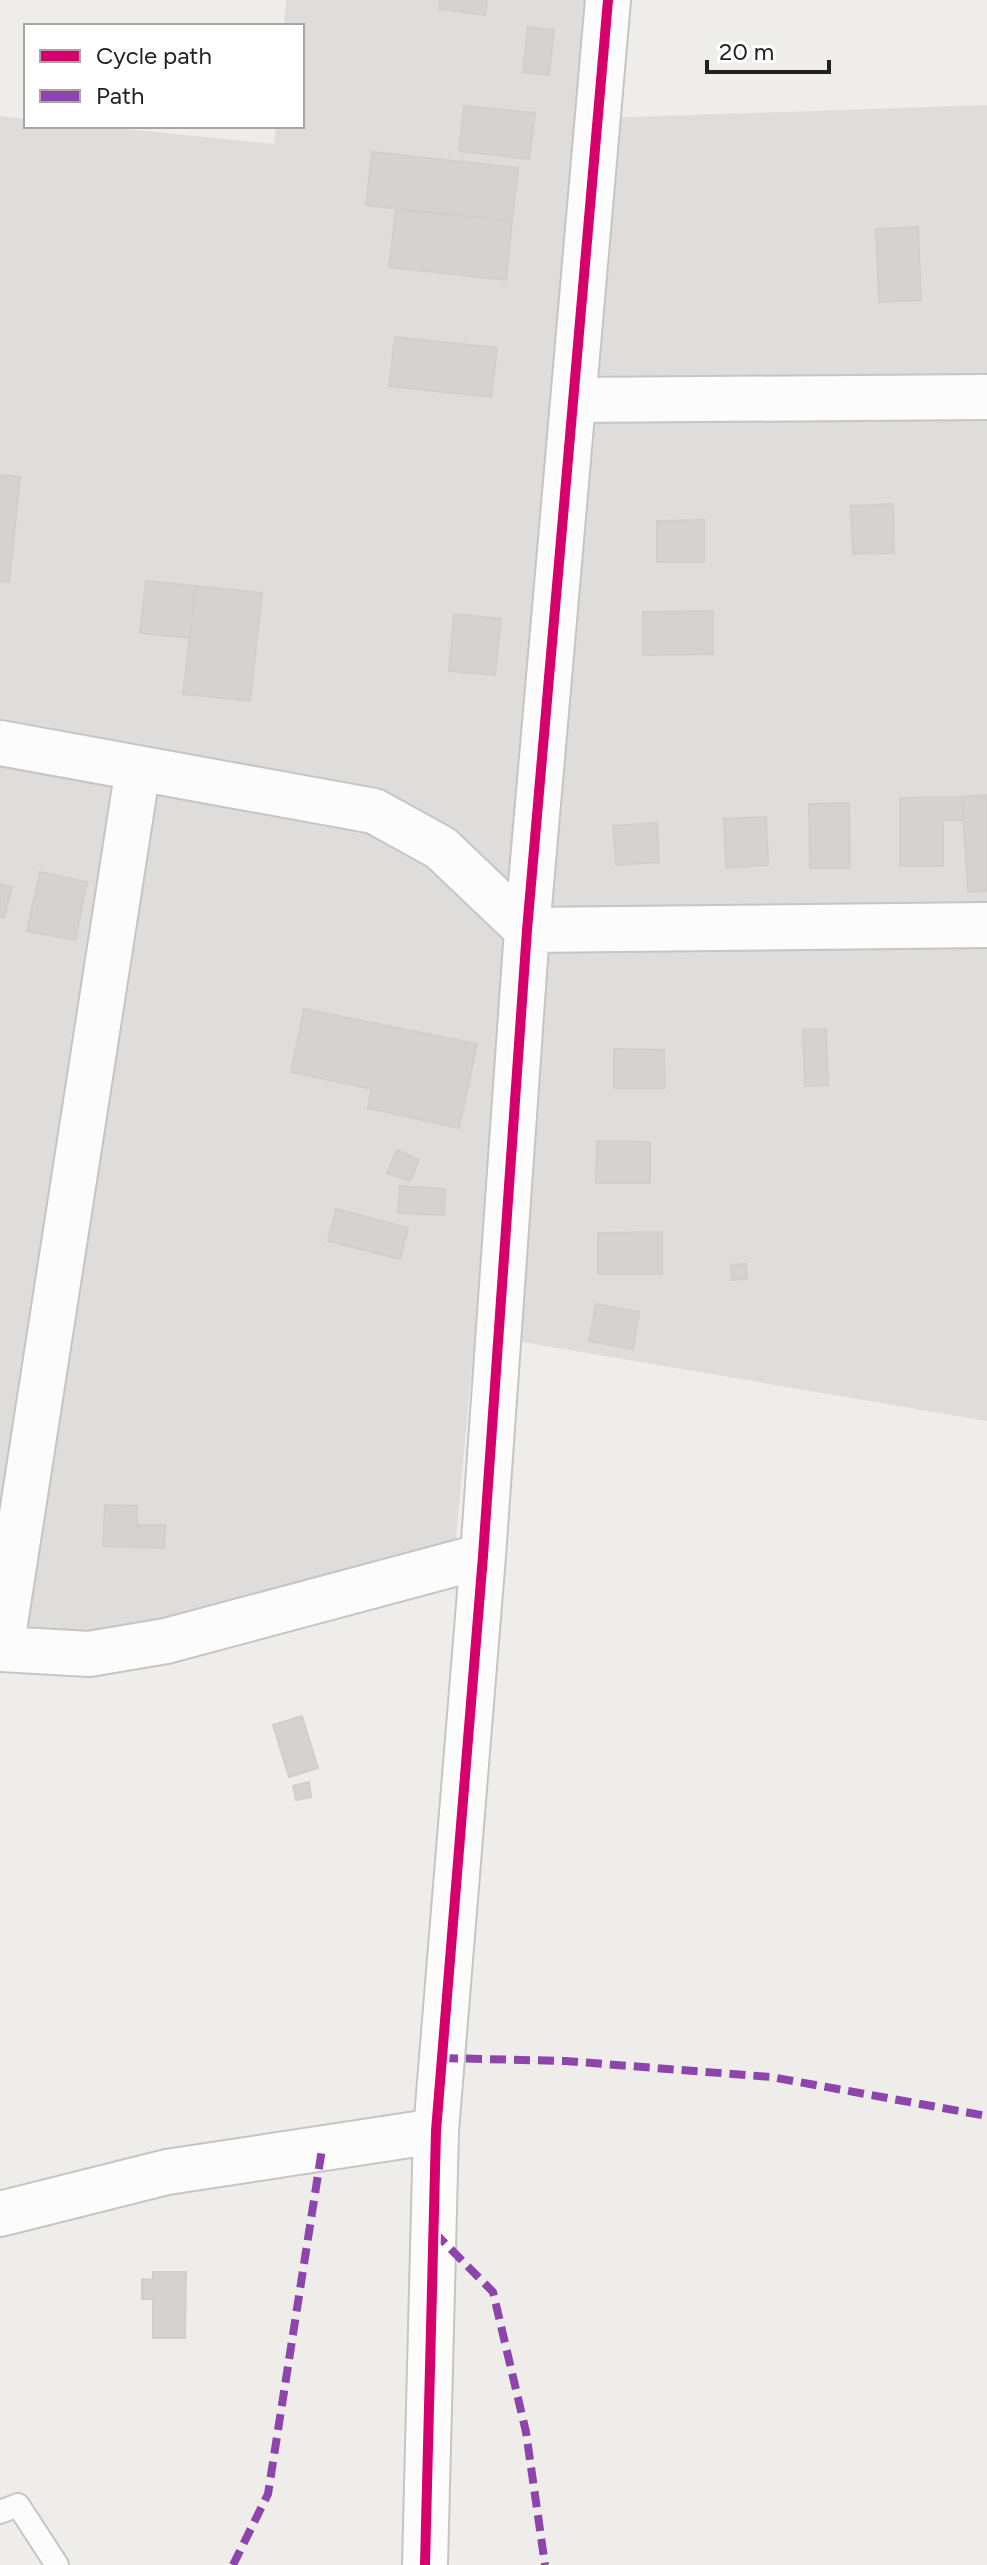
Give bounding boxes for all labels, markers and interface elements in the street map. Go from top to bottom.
legend [24,24,304,128]
scale bar [707,24,829,74]
text: 20 m [719,37,774,66]
text: Cycle path [96,41,212,70]
text: Path [96,81,144,110]

